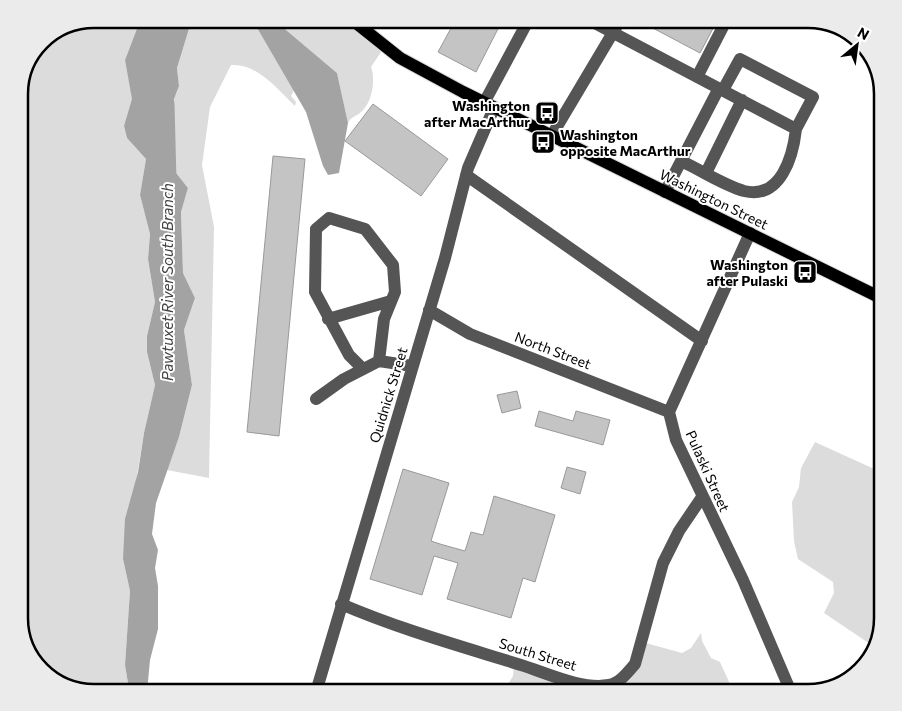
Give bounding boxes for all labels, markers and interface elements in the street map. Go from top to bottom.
north arrow [832,20,882,70]
text: N [855,23,872,43]
place label: Washington after MacArthur [424,97,530,130]
bus stop icon: Washington after MacArthur [534,100,560,126]
place label: Washington opposite MacArthur [560,126,691,159]
bus stop icon: Washington opposite MacArthur [530,129,556,155]
street label: Washington Street [657,165,771,233]
water label: Pawtuxet River South Branch [158,183,176,381]
place label: Washington after Pulaski [706,256,788,289]
bus stop icon: Washington after Pulaski [792,259,818,285]
street label: North Street [512,328,594,372]
street label: Quidnick Street [365,345,411,445]
street label: Pulaski Street [682,428,734,515]
street label: South Street [497,634,579,674]

